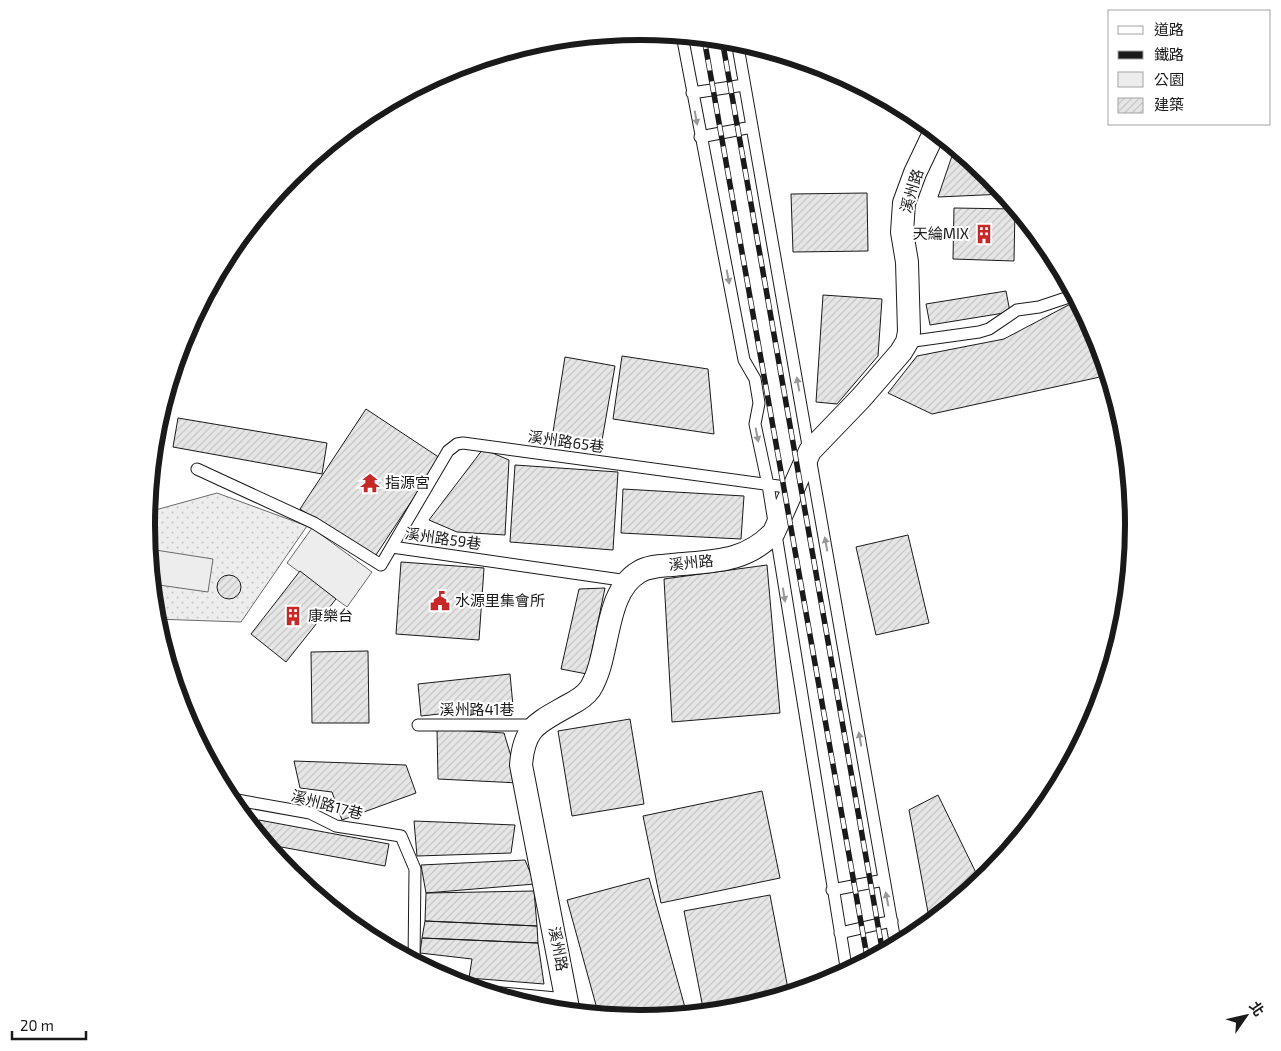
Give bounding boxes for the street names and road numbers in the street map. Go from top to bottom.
street label: 溪州路 [896,167,926,215]
street label: 溪州路65巷 [527,427,605,455]
street label: 溪州路59巷 [404,524,482,552]
street label: 溪州路 [668,551,714,573]
street label: 溪州路41巷 [439,700,515,718]
street label: 溪州路17巷 [289,786,365,822]
street label: 溪州路 [546,925,572,973]

